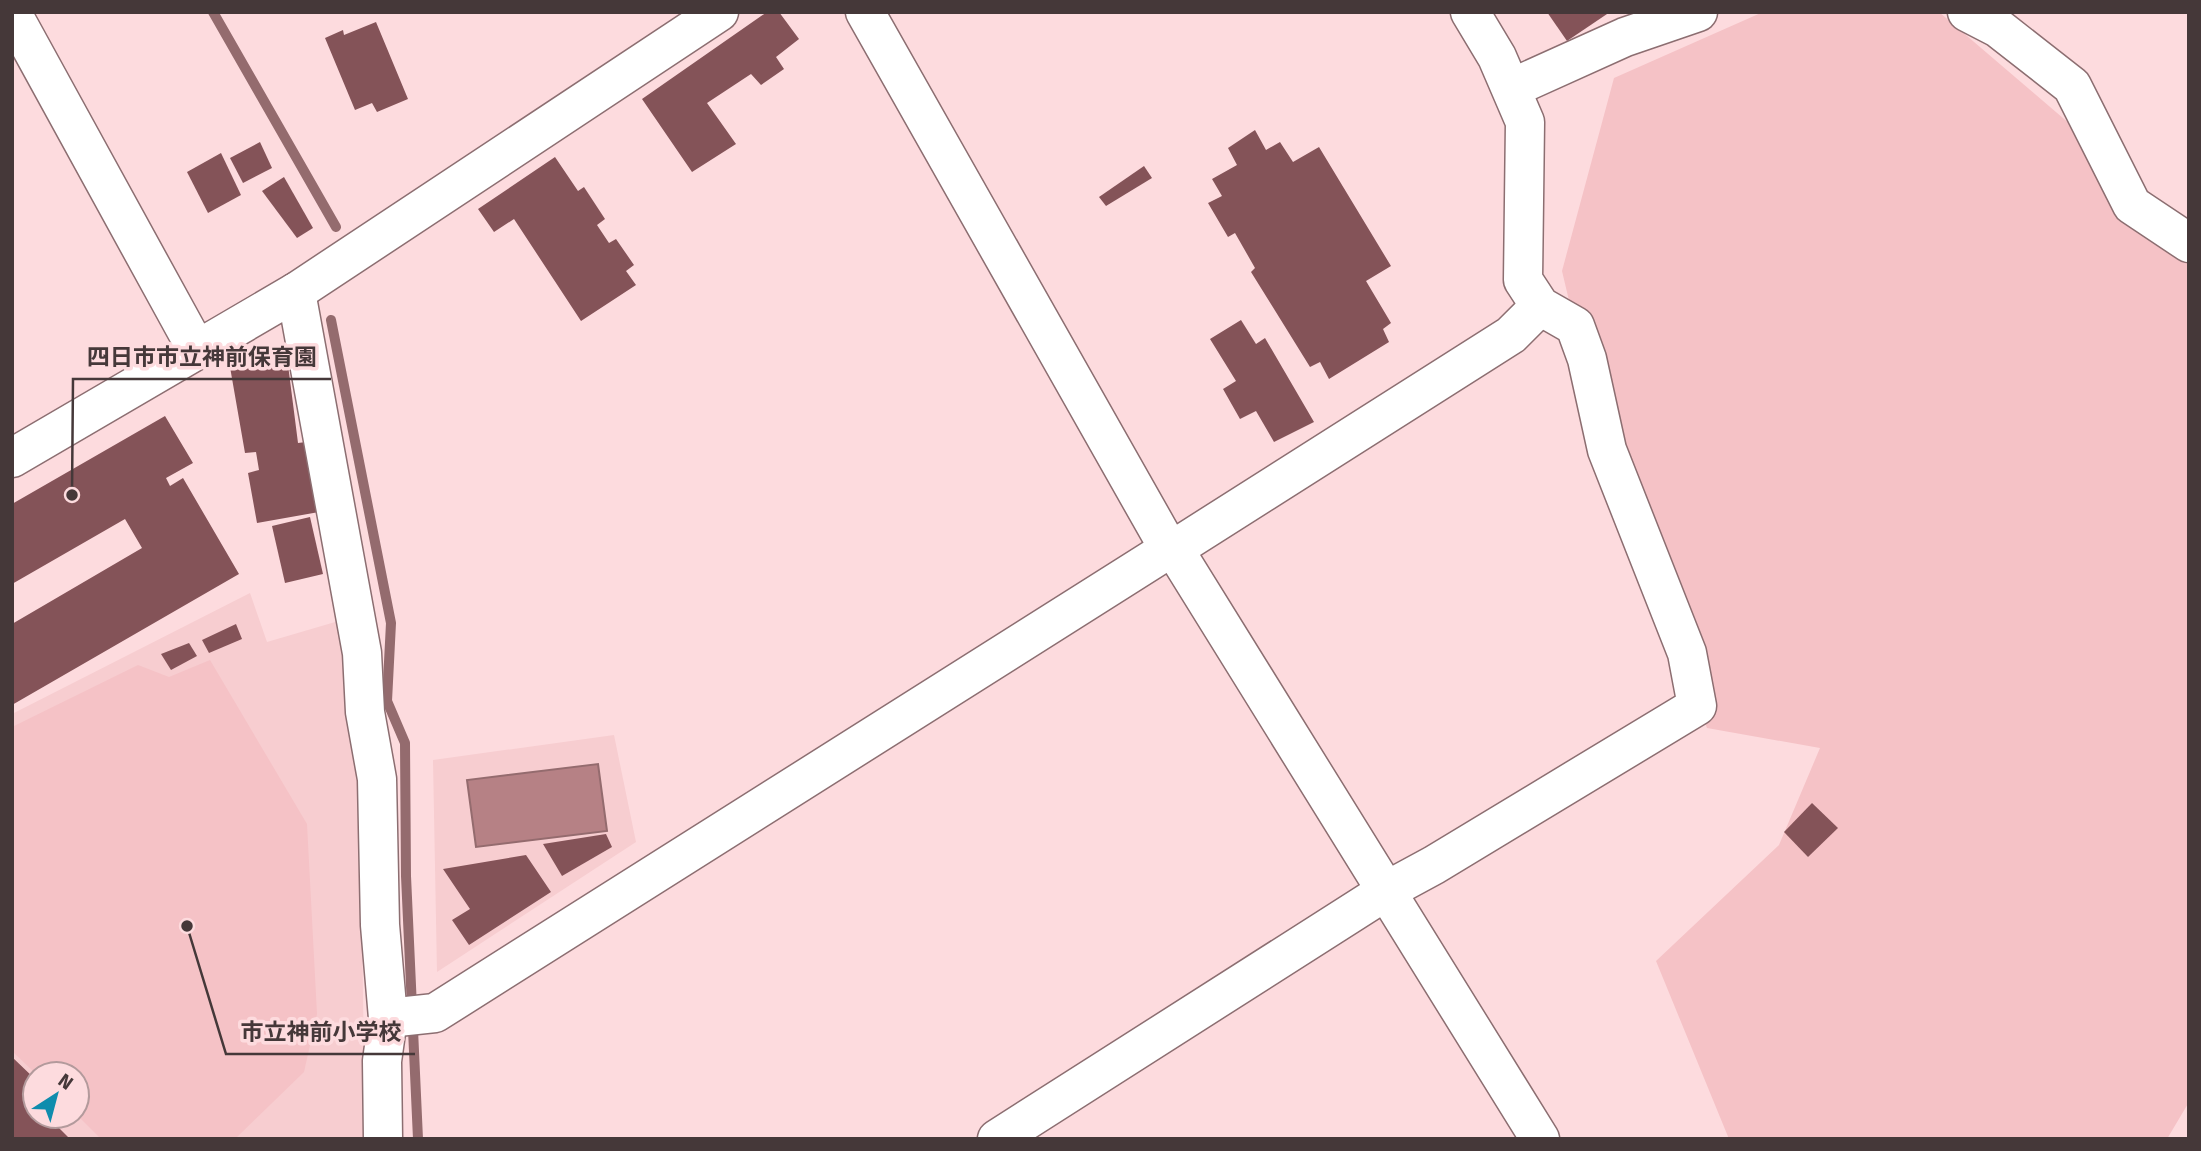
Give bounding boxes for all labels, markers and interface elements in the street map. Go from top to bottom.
callout: 四日市市立神前保育園 [73,335,331,379]
text: 四日市市立神前保育園 [87,343,317,371]
callout: 市立神前小学校 [226,1010,415,1054]
text: 市立神前小学校 [241,1018,402,1046]
north arrow [21,1060,91,1130]
text: N [54,1069,78,1095]

